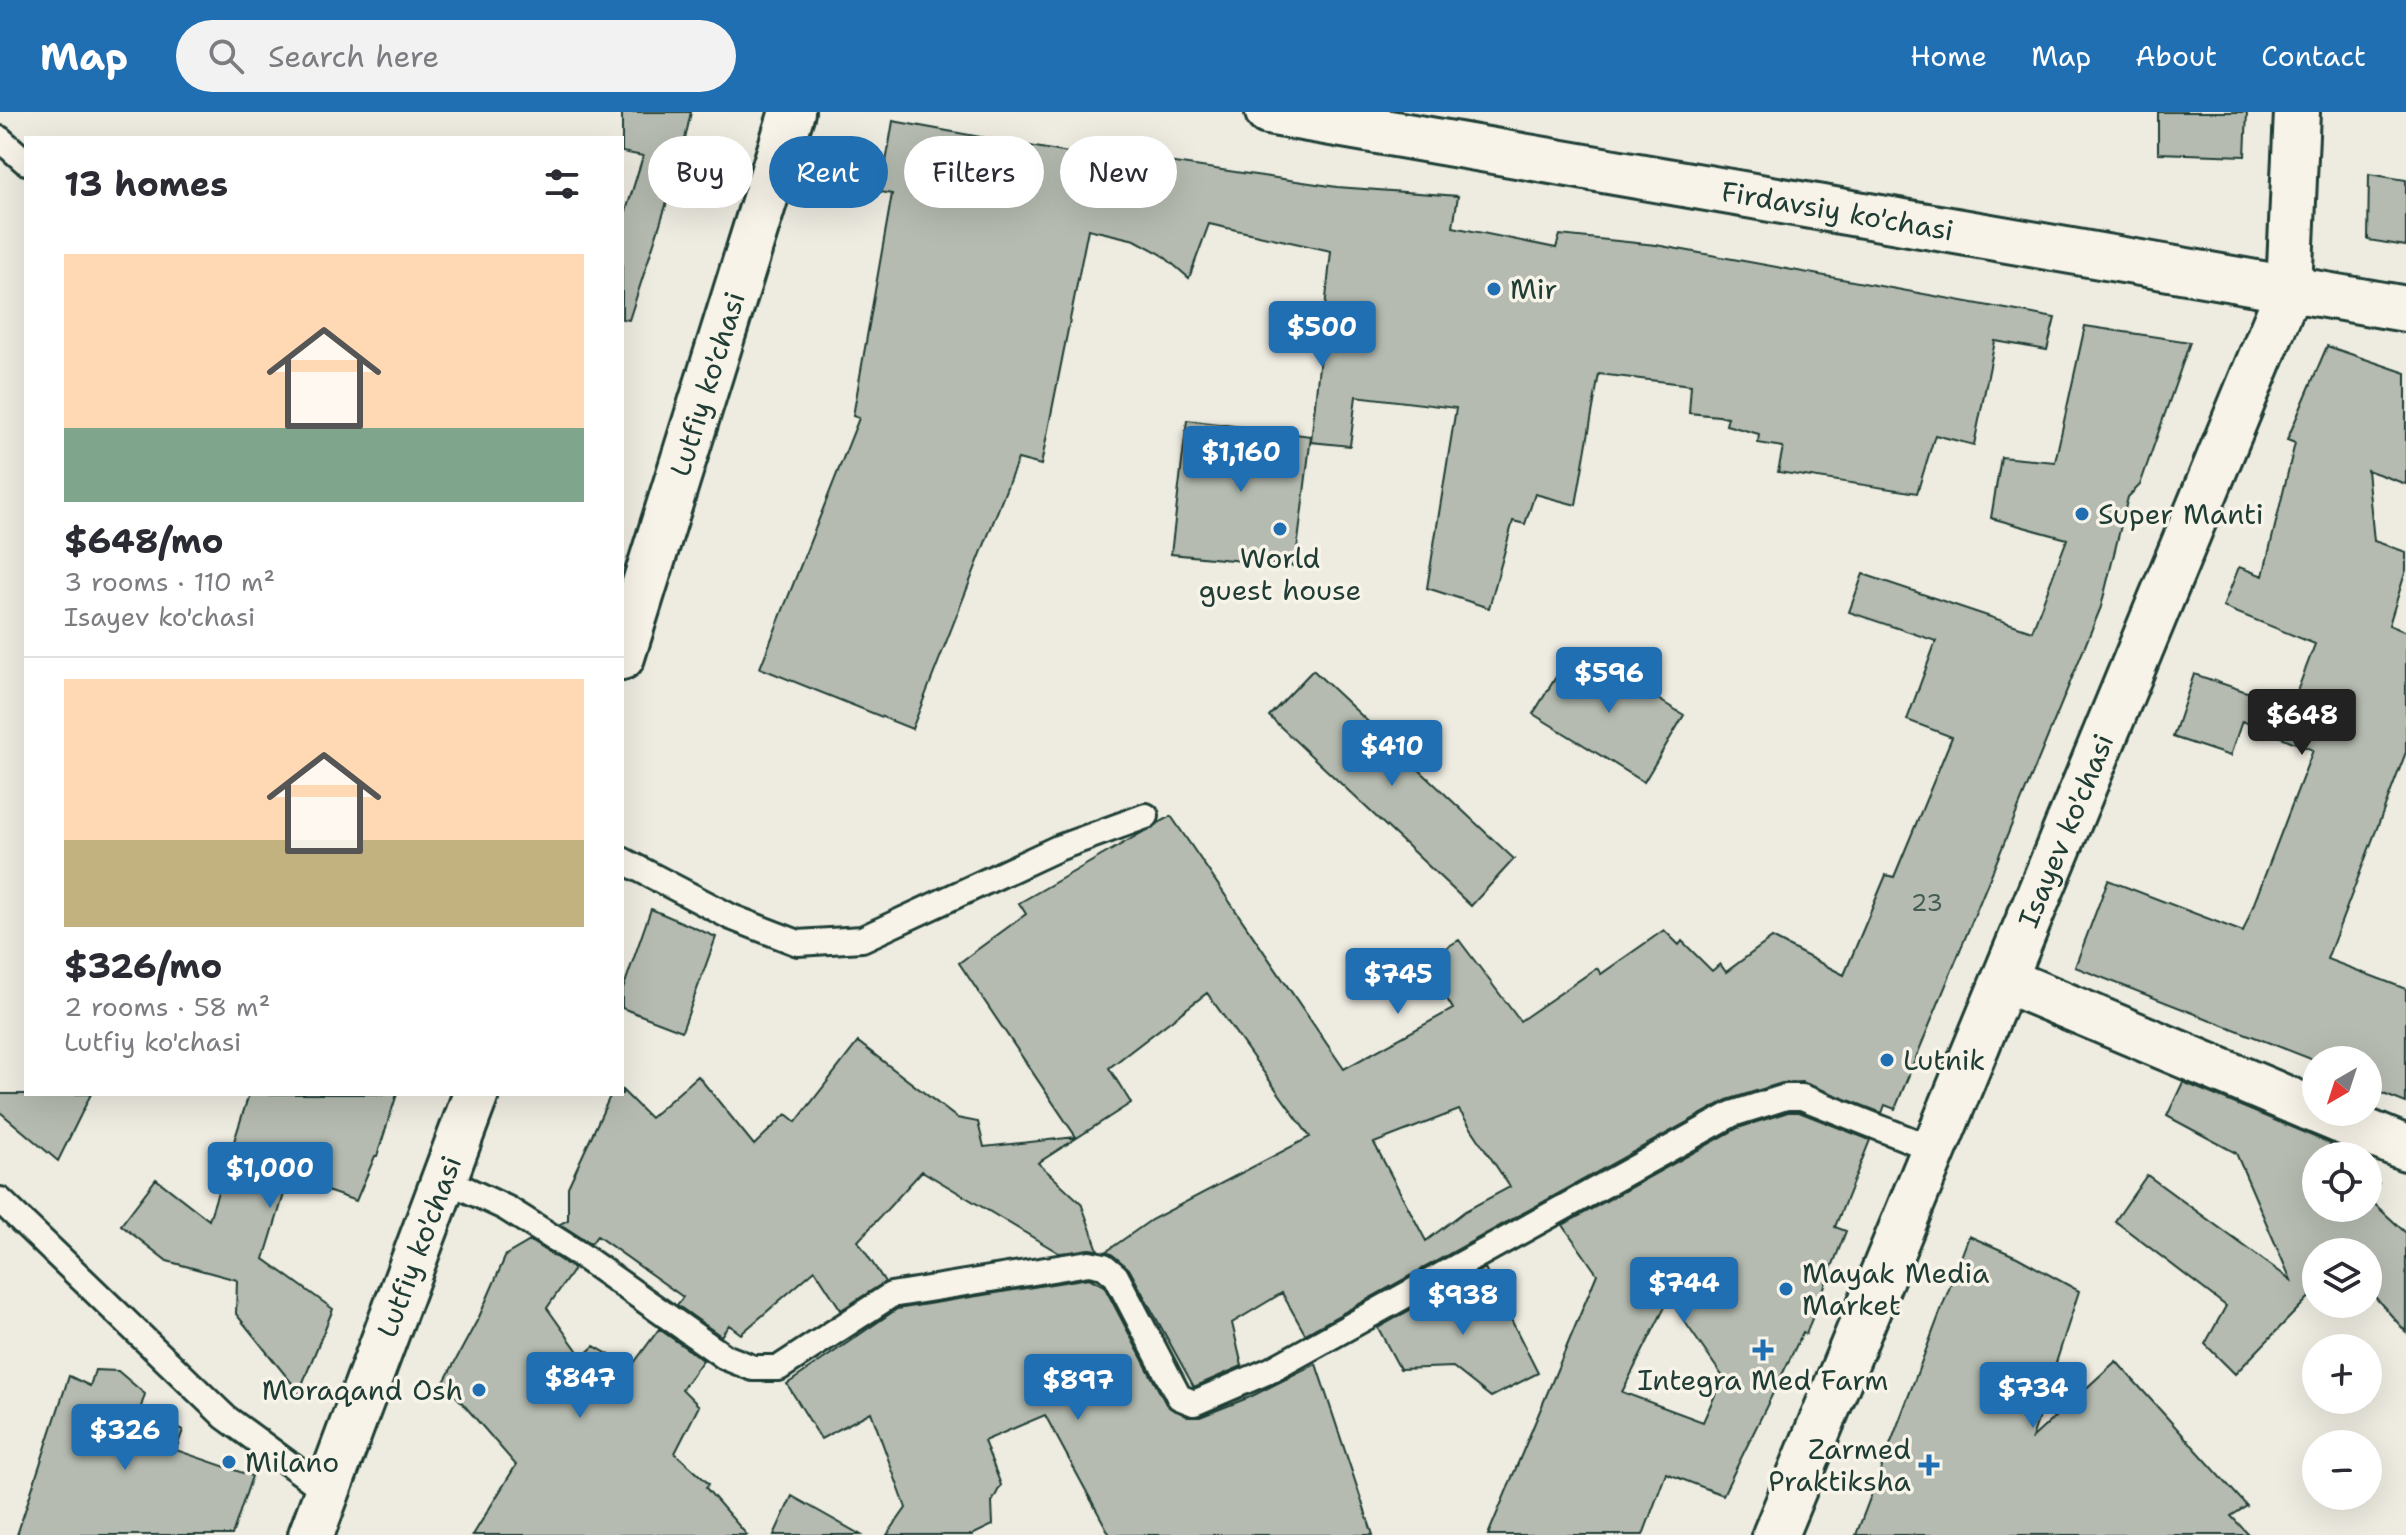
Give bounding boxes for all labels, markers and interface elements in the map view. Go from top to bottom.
search box [176,20,736,92]
text: Map [40,31,128,82]
icon: search [204,34,248,78]
text: Search here [268,36,439,77]
text: Home [1910,37,1987,75]
text: Map [2031,37,2091,75]
text: About [2135,37,2217,75]
text: Contact [2261,37,2366,75]
chip: Buy [648,136,753,208]
chip: Rent [769,136,888,208]
chip: Filters [904,136,1044,208]
chip: New [1060,136,1177,208]
text: 13 homes [64,161,228,207]
icon: filters [540,162,584,206]
street label: Firdavsiy ko'chasi [1718,172,1957,249]
place label: Mir [1510,270,1558,308]
marker: Mir [1485,280,1503,298]
street label: Lutfiy ko'chasi [661,287,754,481]
pin: $500 [1275,301,1369,369]
icon: home [252,306,396,450]
text: $500 [1287,309,1357,344]
pin: $1,160 [1176,426,1306,494]
text: $1,160 [1201,434,1281,469]
place label: Super Manti [2098,495,2264,533]
marker: Super Manti [2073,505,2091,523]
text: $648/mo [64,518,224,564]
marker: World guest house [1271,520,1289,538]
place label: World guest house [1199,539,1361,609]
text: 3 rooms · 110 m² [64,564,275,599]
text: Isayev ko'chasi [64,599,255,634]
pin: $596 [1562,647,1656,715]
text: $596 [1574,655,1644,690]
pin: $648 [2255,689,2349,757]
text: $648 [2266,697,2338,732]
pin: $410 [1345,720,1439,788]
text: $410 [1360,728,1424,763]
street label: Isayev ko'chasi [2009,728,2122,933]
icon: home [252,731,396,875]
house number: 23 [1911,887,1943,919]
text: $326/mo [64,943,222,989]
pin: $745 [1351,948,1445,1016]
text: $745 [1364,956,1432,991]
text: 2 rooms · 58 m² [64,989,270,1024]
text: Lutfiy ko'chasi [64,1024,241,1059]
place label: Lutnik [1903,1041,1985,1079]
north arrow [2302,1046,2382,1126]
map controls [2302,1046,2382,1510]
marker: Lutnik [1878,1051,1896,1069]
pin: $1,000 [205,1142,335,1210]
button: locate [2302,1142,2382,1222]
text: $1,000 [226,1150,314,1185]
street label: Lutfiy ko'chasi [368,1150,470,1343]
button: layers [2302,1238,2382,1318]
place label: Mayak Media Market [1802,1254,1990,1324]
pin: $744 [1637,1257,1731,1325]
text: $744 [1648,1265,1720,1300]
pin: $938 [1416,1269,1510,1337]
text: $938 [1427,1277,1499,1312]
marker: Mayak Media Market [1777,1280,1795,1298]
button: + [2302,1334,2382,1414]
marker: Integra Med Farm [1754,1341,1772,1359]
pin: $847 [533,1352,627,1420]
pin: $897 [1031,1354,1125,1422]
text: $847 [544,1360,616,1395]
place label: Integra Med Farm [1638,1361,1888,1399]
text: $897 [1042,1362,1114,1397]
pin: $734 [1986,1362,2080,1430]
text: $734 [1998,1370,2068,1405]
place label: Moraqand Osh [262,1371,463,1409]
marker: Moraqand Osh [470,1381,488,1399]
pin: $326 [78,1404,172,1472]
text: $326 [90,1412,160,1447]
place label: Zarmed Praktiksha [1768,1430,1911,1500]
button: − [2302,1430,2382,1510]
place label: Milano [245,1443,339,1481]
marker: Milano [220,1453,238,1471]
marker: Zarmed Praktiksha [1918,1454,1940,1476]

